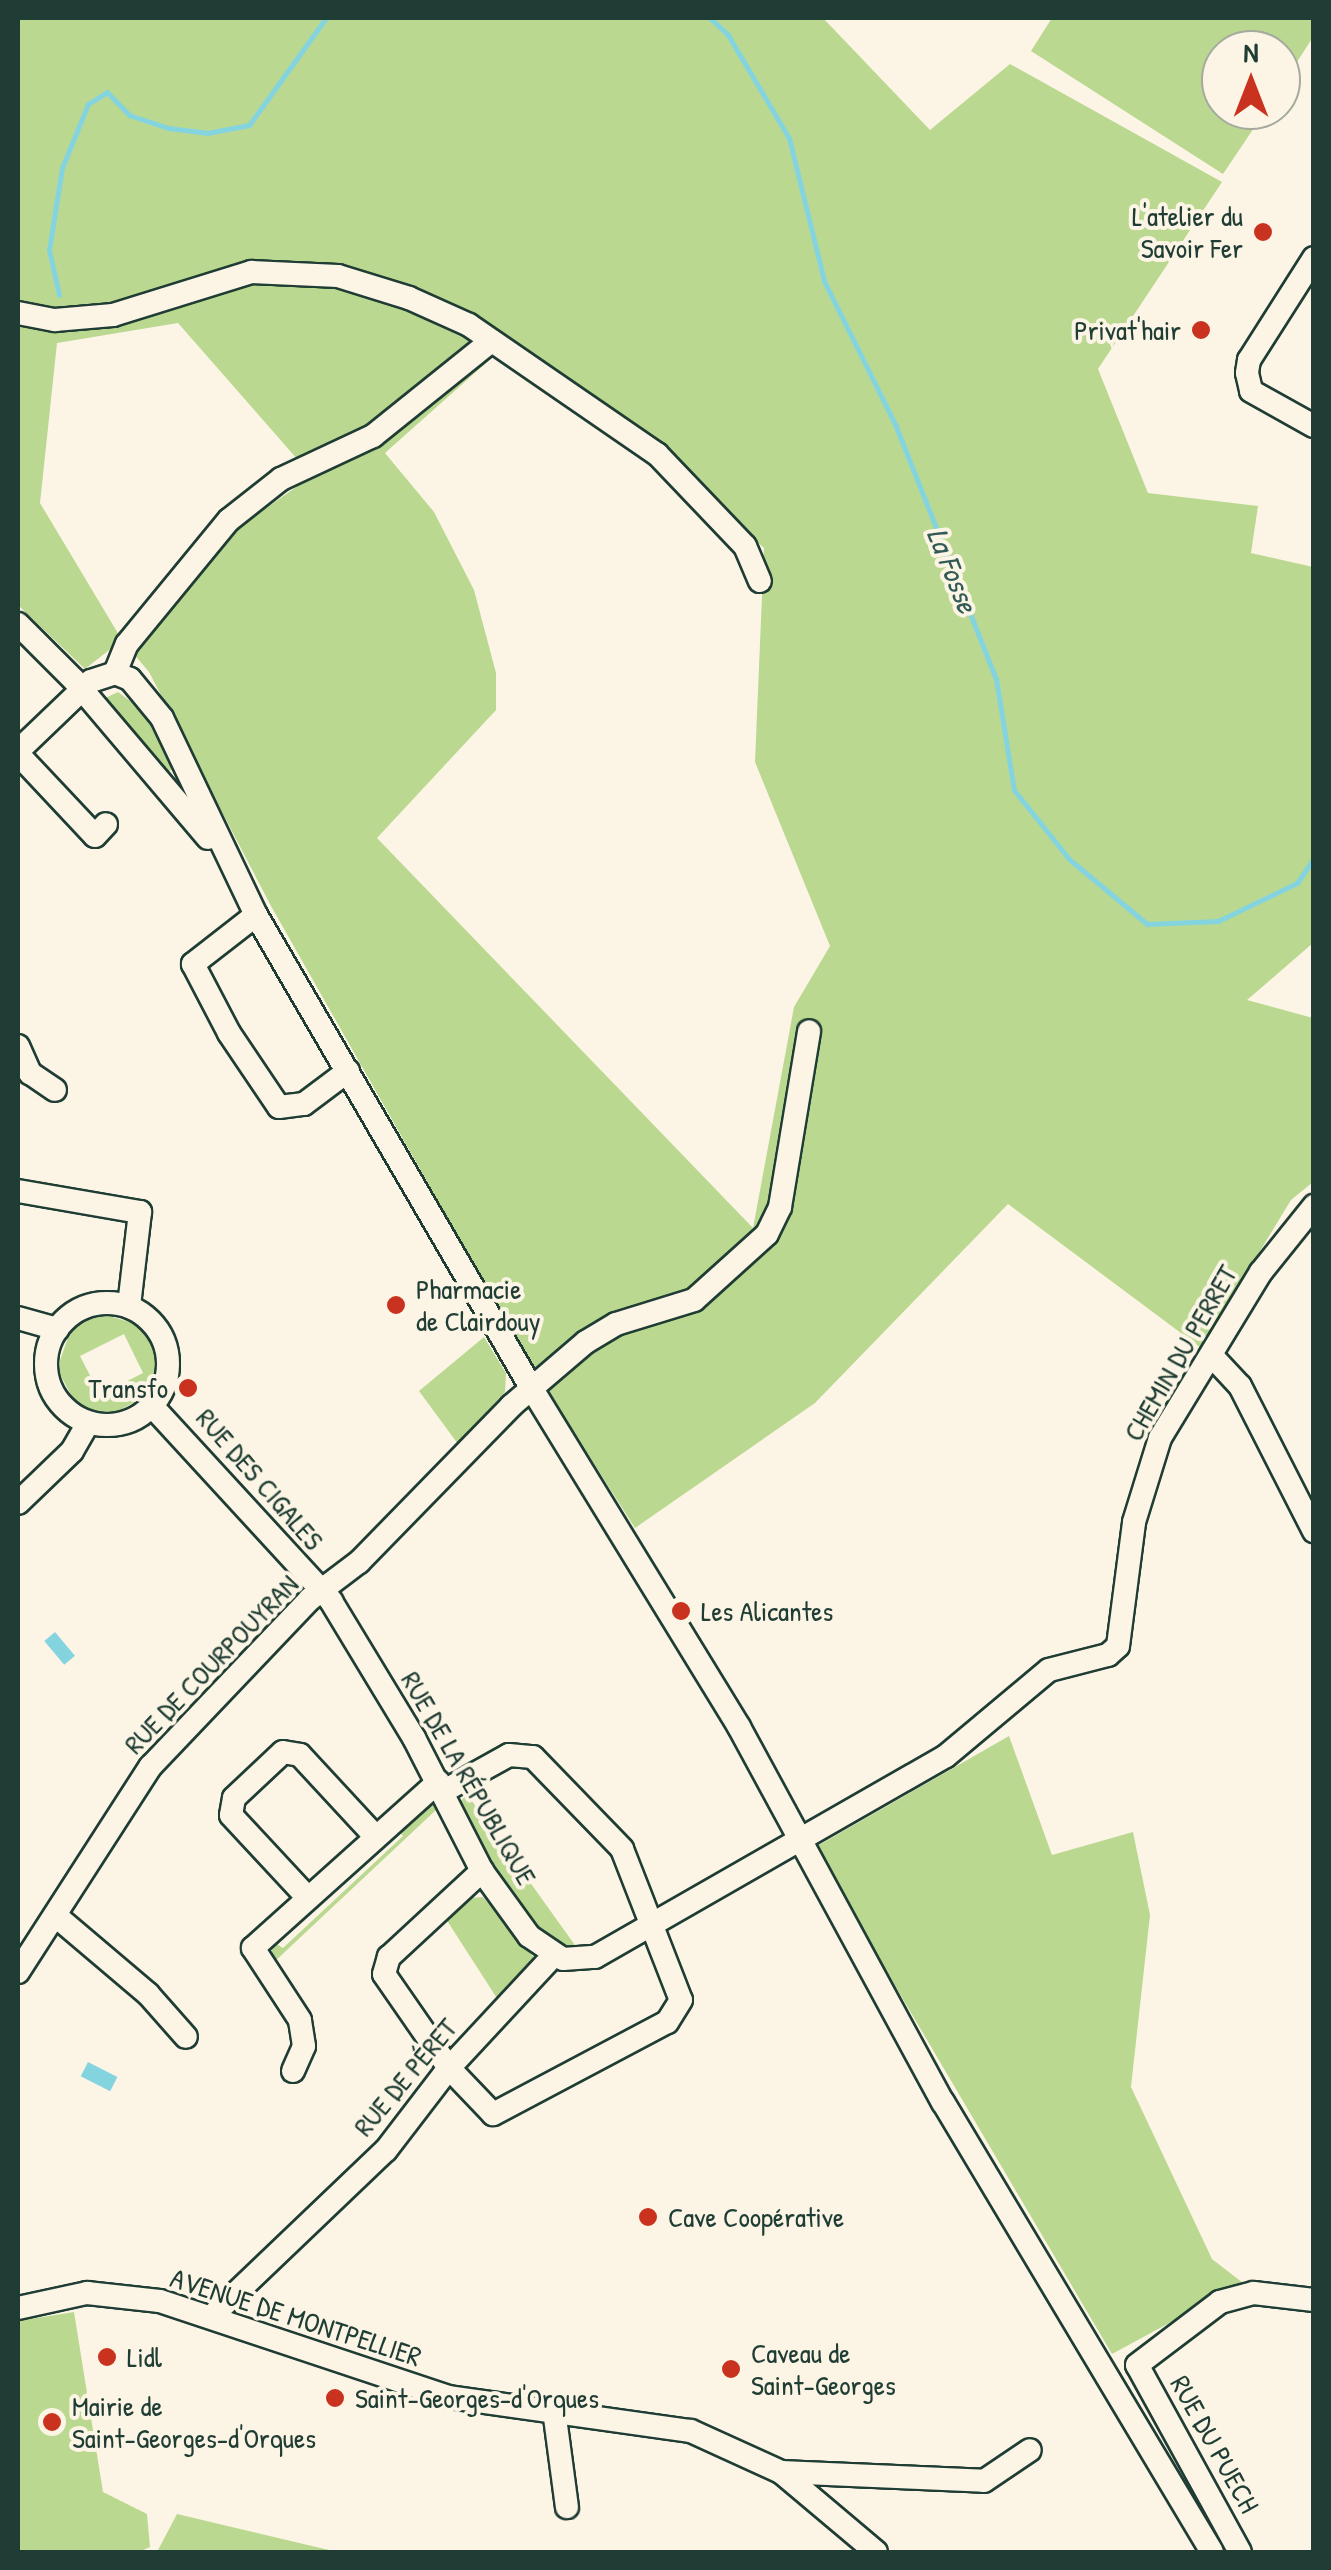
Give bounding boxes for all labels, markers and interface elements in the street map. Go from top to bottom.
north arrow [1201,30,1301,130]
text: N [1244,33,1258,71]
place label: L'atelier du Savoir Fer [1132,199,1243,265]
marker: L'atelier du Savoir Fer [1252,221,1274,243]
place label: Privat'hair [1074,313,1181,347]
marker: Privat'hair [1190,319,1212,341]
water label: La Fosse [920,522,986,618]
street label: CHEMIN DU PERRET [1116,1259,1244,1447]
place label: Pharmacie de Clairdouy [416,1272,541,1338]
marker: Pharmacie de Clairdouy [385,1294,407,1316]
place label: Transfo [88,1371,168,1405]
marker: Transfo [177,1377,199,1399]
street label: RUE DES CIGALES [189,1401,331,1557]
street label: RUE DE COURPOUYRAN [117,1567,305,1761]
place label: Les Alicantes [701,1594,833,1628]
marker: Les Alicantes [670,1600,692,1622]
street label: RUE DE LA RÉPUBLIQUE [394,1665,544,1891]
street label: RUE DE PÉRET [346,2011,464,2143]
place label: Cave Coopérative [668,2200,844,2234]
marker: Cave Coopérative [637,2206,659,2228]
street label: AVENUE DE MONTPELLIER [166,2261,426,2373]
place label: Caveau de Saint-Georges [751,2336,896,2402]
place label: Lidl [127,2340,162,2374]
marker: Lidl [96,2346,118,2368]
marker: Caveau de Saint-Georges [720,2358,742,2380]
street label: RUE DU PUECH [1164,2369,1266,2519]
place label: Saint-Georges-d'Orques [355,2381,599,2415]
marker: Saint-Georges-d'Orques [324,2387,346,2409]
place label: Mairie de Saint-Georges-d'Orques [72,2389,316,2455]
marker: Mairie de Saint-Georges-d'Orques [41,2411,63,2433]

